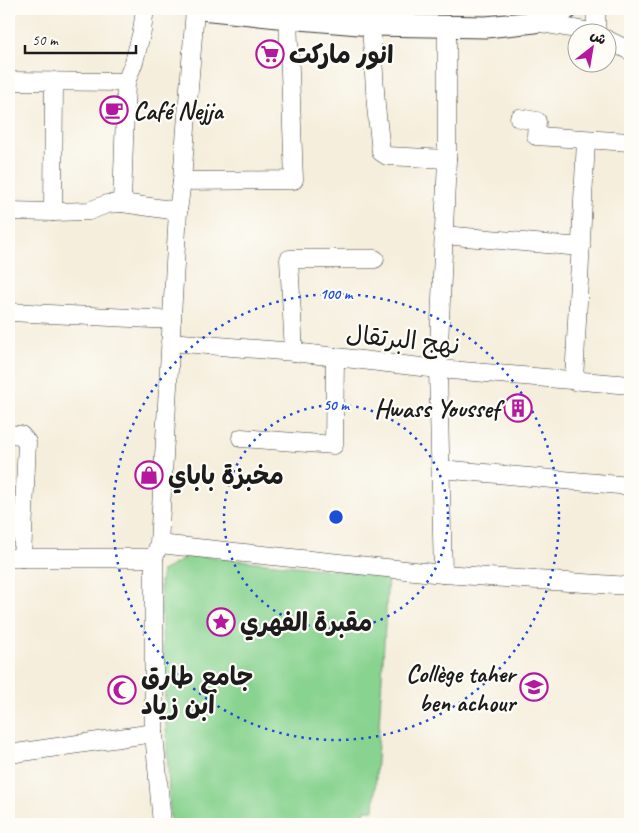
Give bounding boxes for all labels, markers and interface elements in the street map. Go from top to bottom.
scale bar [25,22,136,54]
north arrow [566,22,616,72]
text: ش [587,26,609,49]
text: 50 m [32,31,59,50]
supermarket icon: انور ماركت [255,39,285,69]
place label: انور ماركت [289,39,393,71]
cafe icon: Café Nejja [99,95,129,125]
place label: Café Nejja [133,95,224,127]
text: 100 m [320,285,354,304]
street label: نهج البرتقال [344,318,461,362]
place label: Hwass Youssef [374,393,505,425]
building icon: Hwass Youssef [503,393,533,423]
text: 50 m [323,396,350,415]
shop icon: مخبزة باباي [134,460,164,490]
place label: مخبزة باباي [168,460,284,494]
centre of rings [327,508,345,526]
place icon: مقبرة الفهري [206,607,236,637]
place label: مقبرة الفهري [240,607,372,641]
place label: Collège taher ben achour [406,658,518,719]
place label: جامع طارق ابن زياد [141,661,253,722]
school or university icon: Collège taher ben achour [519,672,549,702]
mosque icon: جامع طارق ابن زياد [107,675,137,705]

